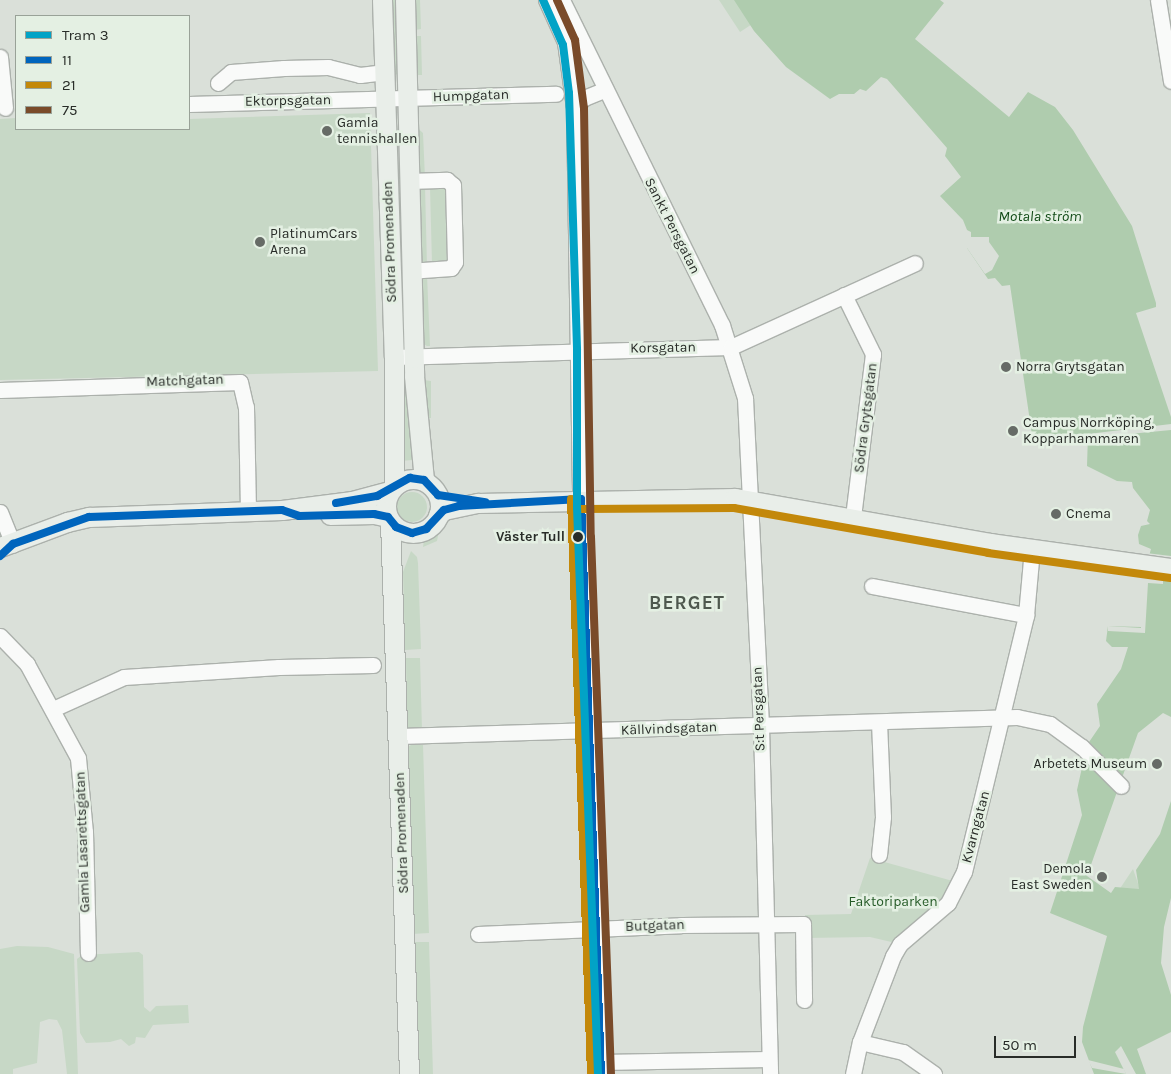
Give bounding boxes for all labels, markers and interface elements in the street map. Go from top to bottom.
legend [15,15,190,130]
text: Tram 3 [62,26,109,44]
text: 11 [62,51,72,69]
text: 21 [62,76,76,94]
street label: Humpgatan [433,86,509,106]
street label: Ektorpsgatan [245,92,331,110]
text: 75 [62,101,78,119]
place label: Gamla tennishallen [337,115,418,148]
marker: Gamla tennishallen [321,125,333,137]
street label: Sankt Persgatan [641,175,703,277]
street label: Södra Promenaden [379,181,401,303]
water label: Motala ström [998,208,1082,226]
place label: PlatinumCars Arena [270,226,358,258]
marker: PlatinumCars Arena [254,236,266,248]
street label: Korsgatan [630,339,696,357]
place label: Norra Grytsgatan [1016,359,1125,375]
marker: Norra Grytsgatan [1000,361,1012,373]
street label: Södra Grytsgatan [851,362,881,474]
street label: Matchgatan [146,371,224,391]
place label: Campus Norrköping, Kopparhammaren [1023,415,1154,448]
marker: Campus Norrköping, Kopparhammaren [1007,425,1019,437]
place label: Cnema [1066,506,1111,522]
marker: Cnema [1050,508,1062,520]
marker: Väster Tull [569,528,587,546]
place label: Väster Tull [496,529,565,545]
district label: BERGET [648,593,726,615]
street label: S:t Persgatan [749,666,769,752]
street label: Källvindsgatan [621,719,717,739]
place label: Arbetets Museum [1034,756,1147,772]
marker: Arbetets Museum [1151,758,1163,770]
street label: Gamla Lasarettsgatan [72,771,94,913]
street label: Södra Promenaden [391,772,413,894]
street label: Kvarngatan [958,789,994,865]
place label: Demola East Sweden [1011,861,1092,894]
marker: Demola East Sweden [1096,871,1108,883]
park label: Faktoriparken [848,894,938,910]
street label: Butgatan [625,917,685,935]
scale bar [996,1026,1078,1058]
text: 50 m [1002,1036,1037,1054]

